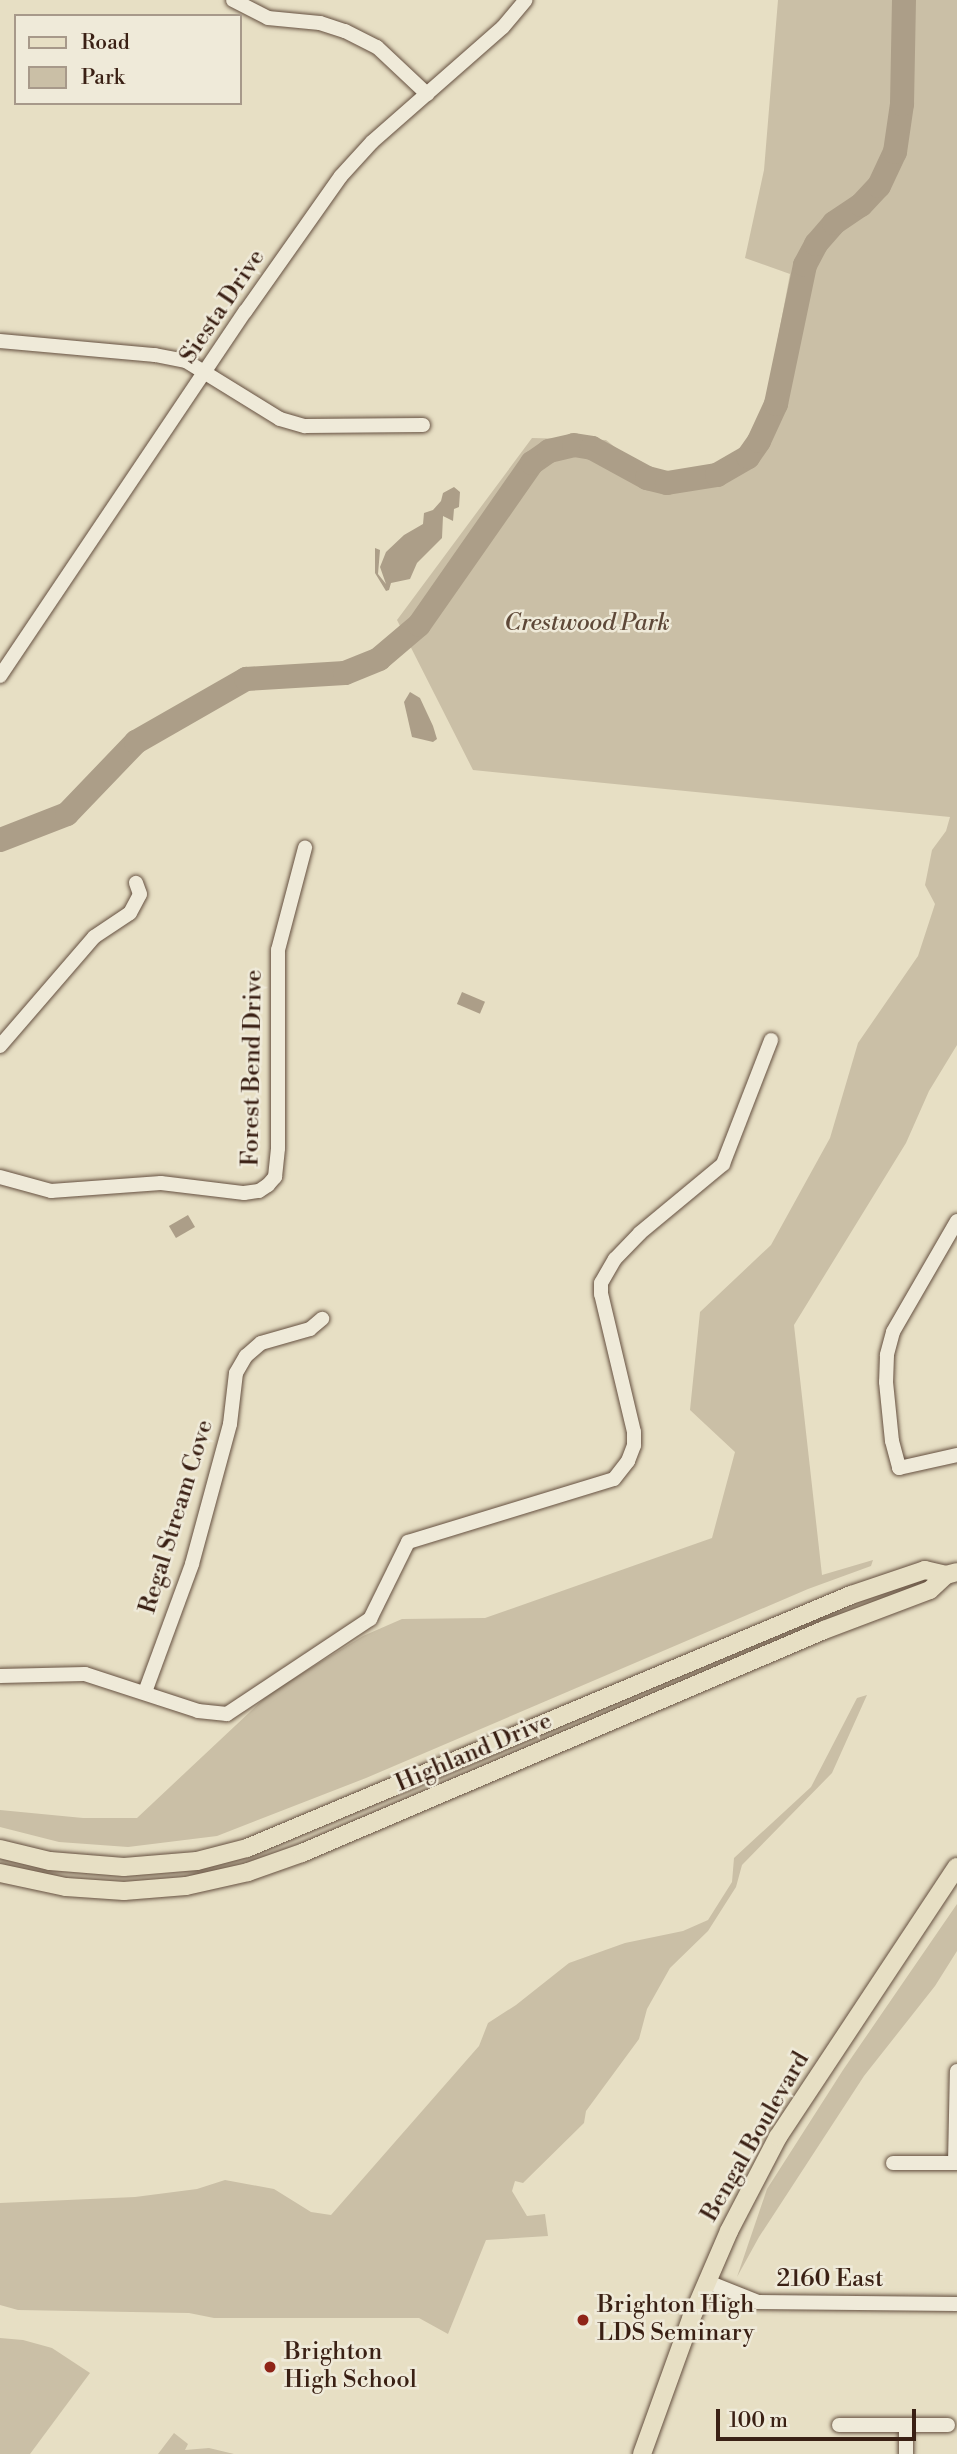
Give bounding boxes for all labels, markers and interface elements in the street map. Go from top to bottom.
legend [14,14,242,105]
text: Road [81,30,130,56]
text: Park [81,65,125,91]
street label: Siesta Drive [174,244,272,370]
park label: Crestwood Park [504,610,670,638]
street label: Forest Bend Drive [237,969,269,1167]
street label: Regal Stream Cove [134,1417,220,1617]
street label: Highland Drive [391,1707,557,1799]
street label: Bengal Boulevard [696,2047,816,2227]
street label: 2160 East [777,2266,883,2294]
place label: Brighton High LDS Seminary [597,2292,754,2348]
marker: Brighton High LDS Seminary [575,2312,591,2328]
place label: Brighton High School [284,2339,417,2395]
marker: Brighton High School [262,2359,278,2375]
scale bar [719,2394,918,2438]
text: 100 m [729,2408,788,2434]

